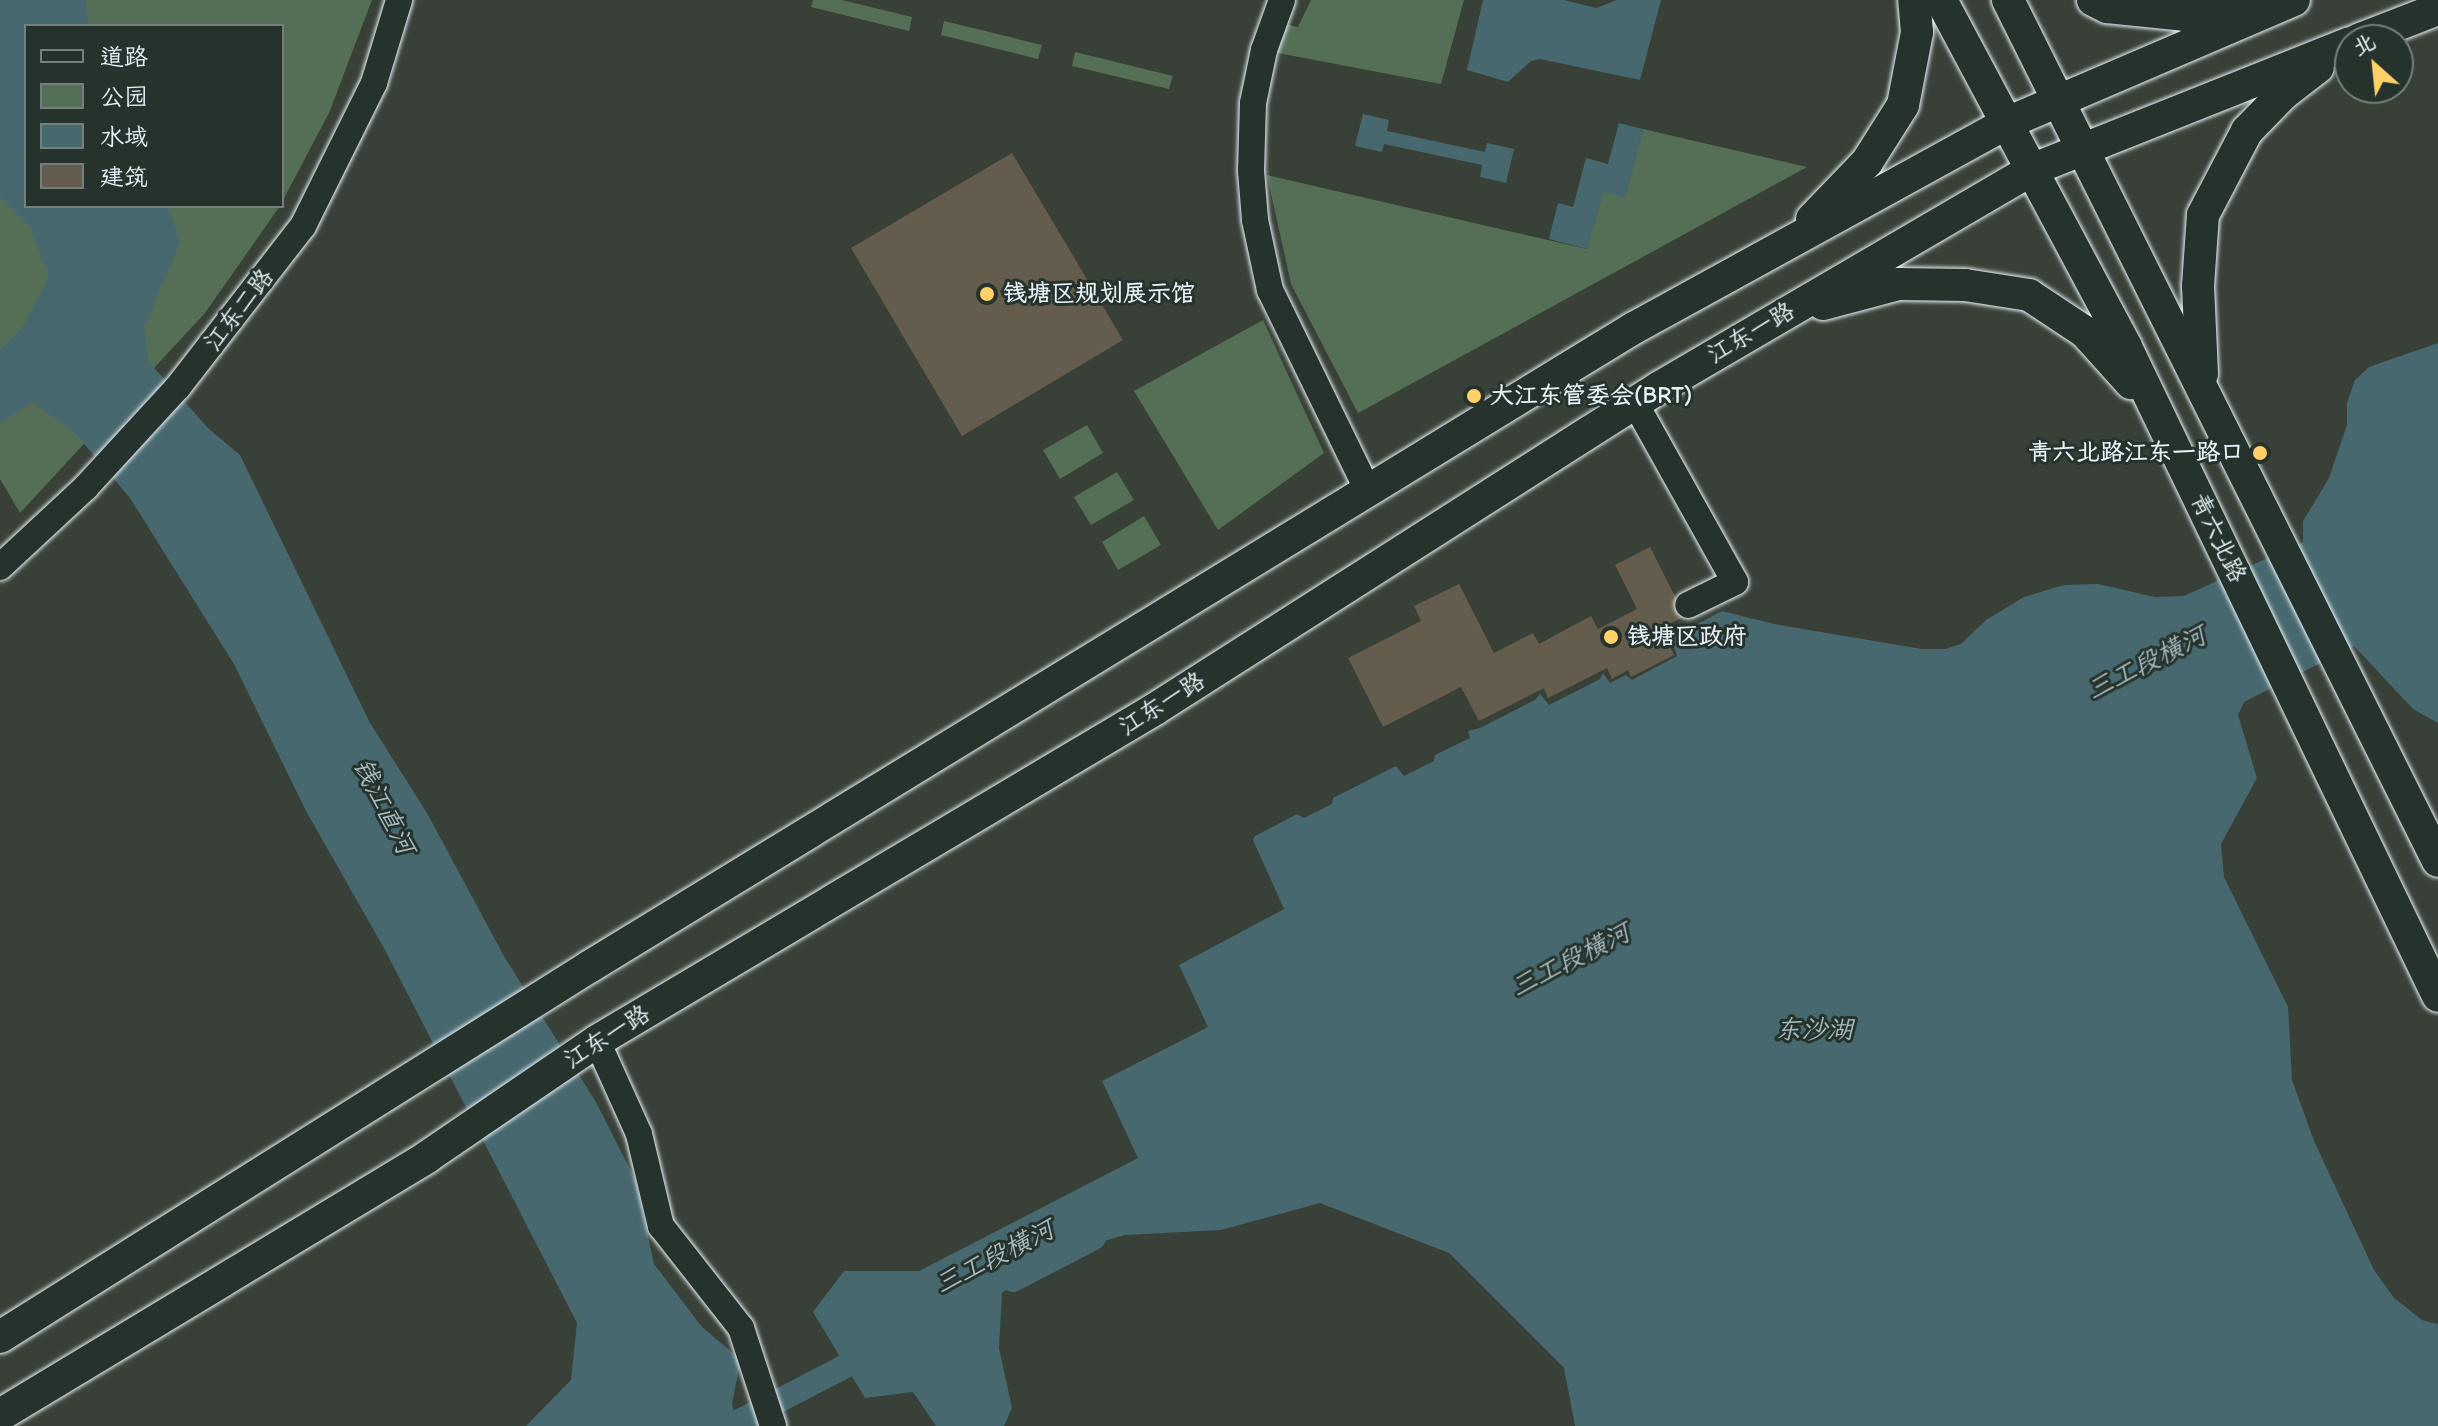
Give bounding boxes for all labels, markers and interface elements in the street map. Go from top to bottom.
legend [24,24,284,208]
north arrow [2334,24,2414,104]
text: 北 [2348,28,2380,61]
text: 道路 [100,43,148,71]
text: 公园 [100,83,148,111]
text: 水域 [100,123,148,151]
text: 建筑 [100,163,148,191]
street label: 江东二路 [198,263,280,357]
place label: 钱塘区规划展示馆 [1003,280,1195,308]
marker: 钱塘区规划展示馆 [978,285,996,303]
street label: 江东一路 [1702,297,1800,369]
place label: 大江东管委会(BRT) [1490,382,1692,410]
marker: 大江东管委会(BRT) [1465,387,1483,405]
place label: 青六北路江东一路口 [2028,439,2244,467]
marker: 青六北路江东一路口 [2251,444,2269,462]
street label: 青六北路 [2184,489,2252,587]
water label: 三工段横河 [2082,621,2212,707]
place label: 钱塘区政府 [1627,623,1747,651]
marker: 钱塘区政府 [1602,628,1620,646]
street label: 江东一路 [1114,666,1210,742]
water label: 钱江直河 [345,754,421,860]
water label: 三工段横河 [1506,918,1636,1004]
street label: 江东一路 [559,999,655,1075]
water label: 东沙湖 [1775,1015,1853,1047]
water label: 三工段横河 [930,1215,1060,1301]

